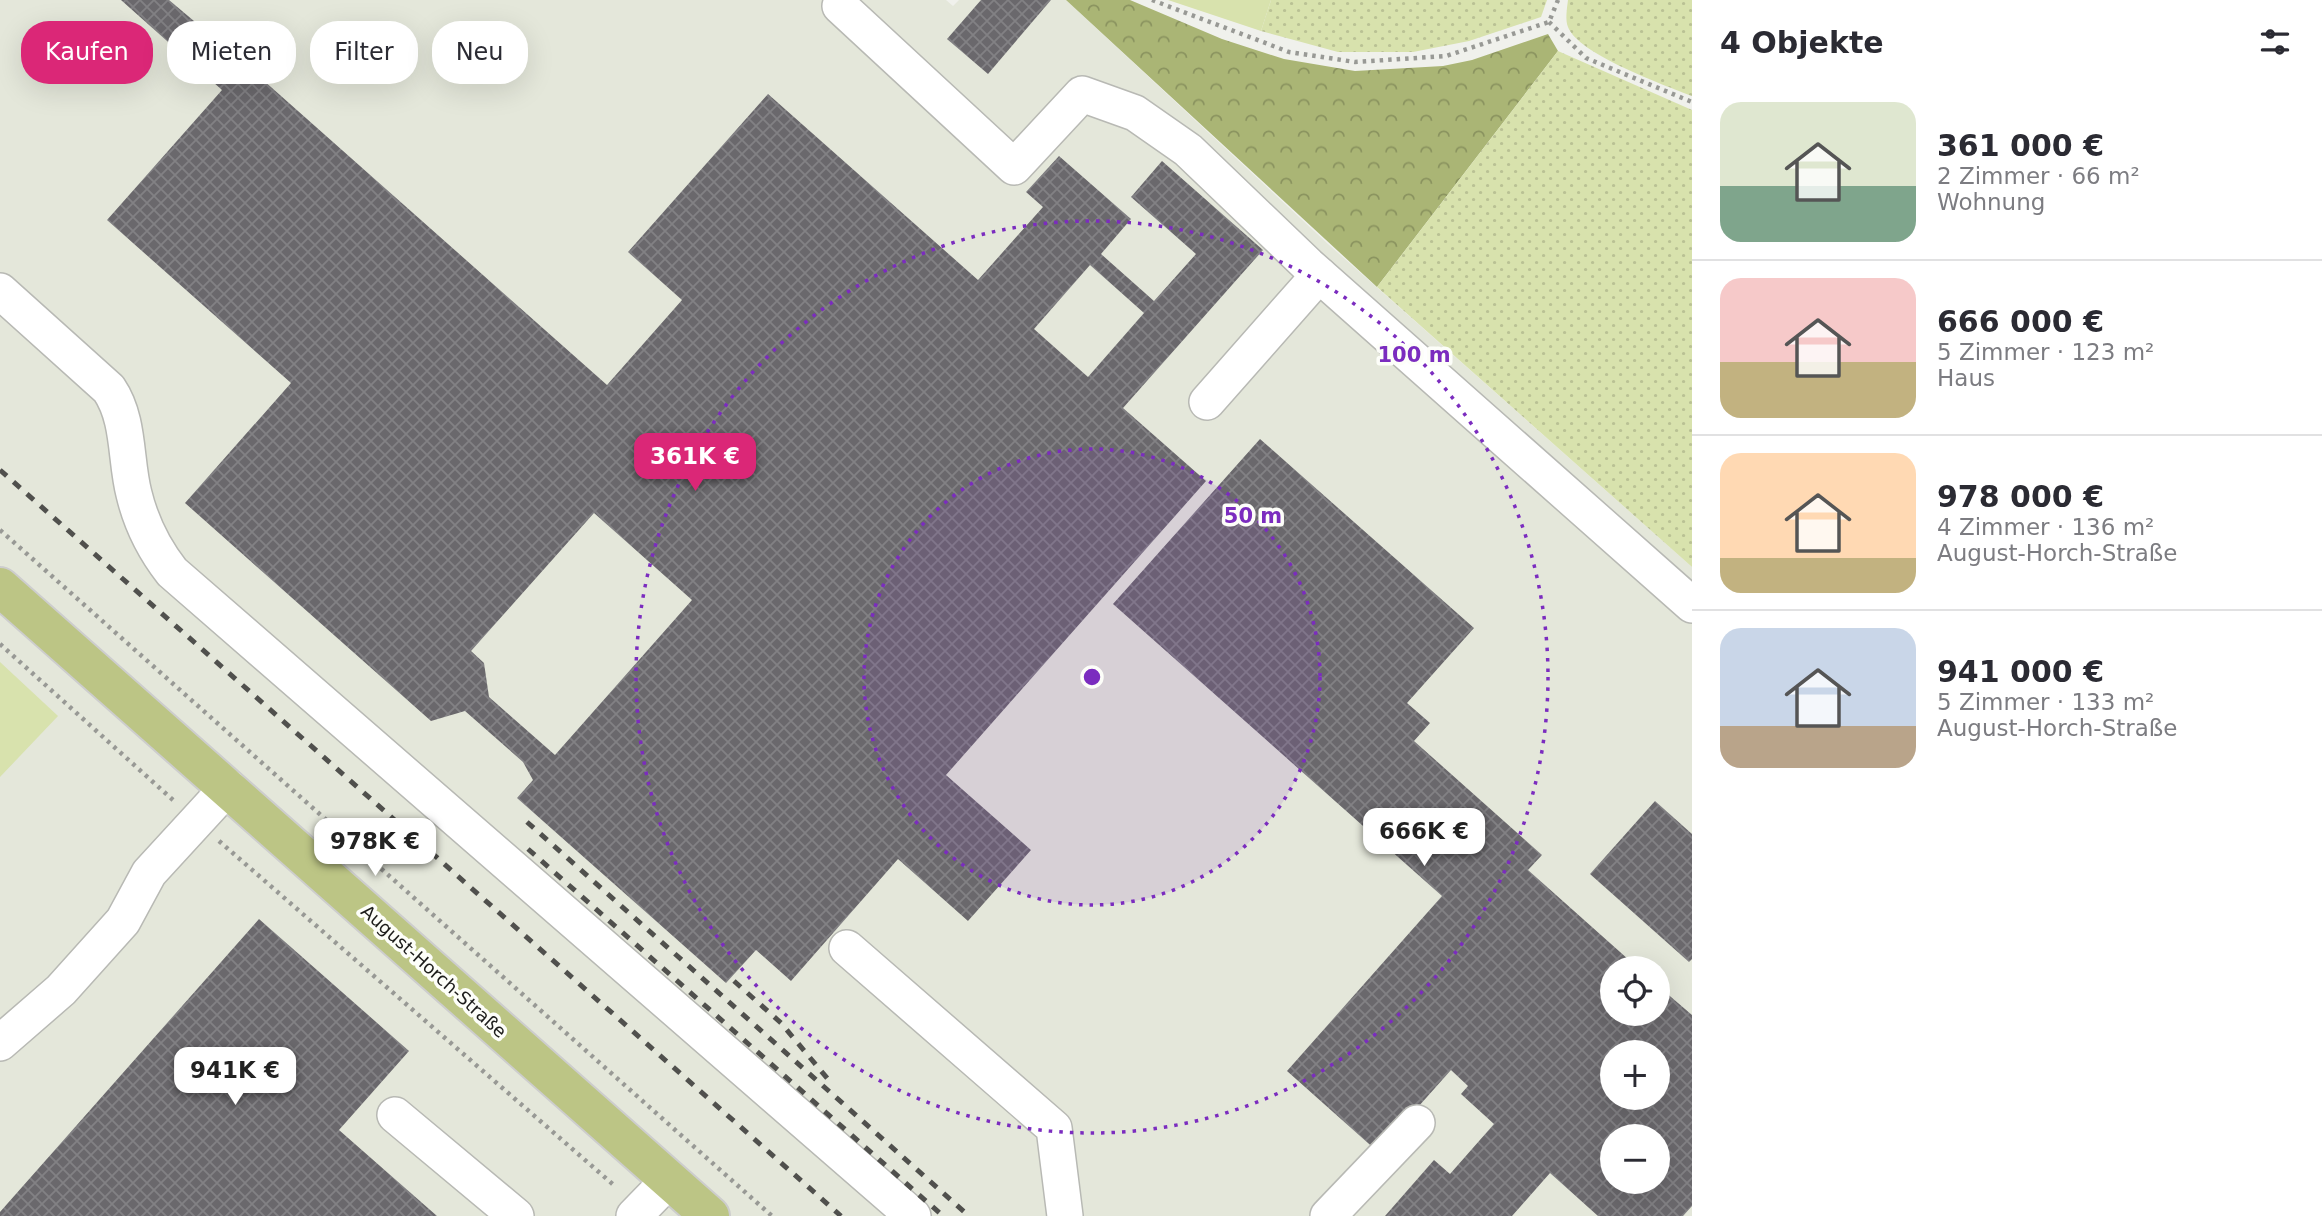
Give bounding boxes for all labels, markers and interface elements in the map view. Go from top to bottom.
chip: Kaufen [21,21,153,84]
chip: Mieten [167,21,296,84]
chip: Filter [310,21,418,84]
chip: Neu [432,21,528,84]
icon: filters [2256,23,2294,61]
text: 4 Objekte [1720,25,1884,60]
text: 361 000 € [1937,128,2104,163]
icon: home [1776,130,1860,214]
text: 2 Zimmer · 66 m² [1937,163,2140,189]
text: Wohnung [1937,189,2045,215]
text: 666 000 € [1937,304,2104,339]
icon: home [1776,306,1860,390]
text: 5 Zimmer · 123 m² [1937,339,2154,365]
text: 100 m [1377,343,1451,367]
text: Haus [1937,365,1995,391]
pin: 361K € [638,434,752,493]
text: 361K € [650,443,740,469]
text: 978 000 € [1937,479,2104,514]
icon: home [1776,481,1860,565]
text: 50 m [1224,504,1282,528]
text: 4 Zimmer · 136 m² [1937,514,2154,540]
text: August-Horch-Straße [1937,540,2177,566]
text: 941 000 € [1937,654,2104,689]
icon: home [1776,656,1860,740]
centre of rings [1080,665,1104,689]
text: 5 Zimmer · 133 m² [1937,689,2154,715]
text: August-Horch-Straße [1937,715,2177,741]
pin: 666K € [1367,808,1481,868]
pin: 978K € [318,818,432,878]
text: 666K € [1379,818,1469,844]
text: 978K € [330,828,420,854]
street label: August-Horch-Straße [357,900,511,1042]
map controls [1600,956,1670,1194]
button: locate [1600,956,1670,1026]
button: + [1600,1040,1670,1110]
pin: 941K € [178,1048,292,1107]
text: 941K € [190,1057,280,1083]
button: − [1600,1124,1670,1194]

